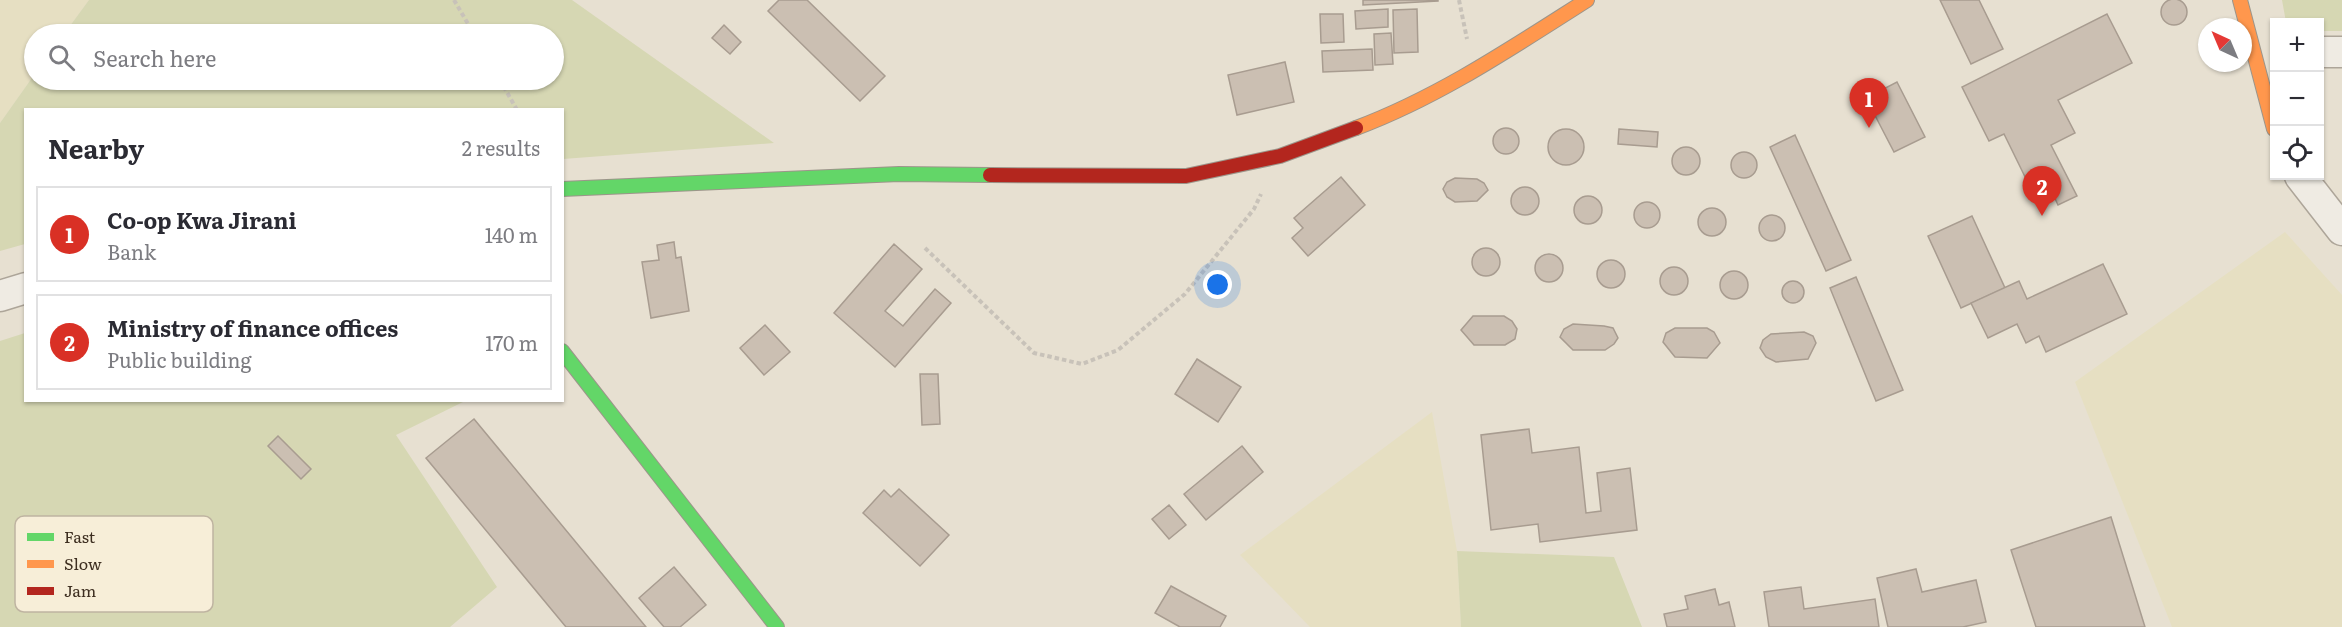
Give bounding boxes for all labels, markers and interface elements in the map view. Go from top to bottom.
north arrow [2198,18,2252,72]
map controls [2270,18,2324,180]
button: + [2270,18,2324,72]
search box [24,24,564,90]
icon: search [45,41,78,74]
text: Search here [93,41,216,74]
button: − [2270,72,2324,126]
pin: 1 [1850,78,1888,128]
button: locate [2270,126,2324,180]
text: Nearby [48,128,144,167]
text: 2 results [462,132,540,162]
pin: 2 [2022,166,2062,216]
text: Co-op Kwa Jirani [107,203,297,236]
text: 1 [65,219,74,249]
text: 140 m [485,219,538,249]
text: Bank [107,236,156,266]
your location [1203,270,1232,299]
text: Ministry of finance offices [107,311,398,344]
text: 2 [64,327,75,357]
text: 170 m [485,327,538,357]
text: Public building [107,344,252,374]
legend [15,516,213,612]
text: Fast [64,524,96,548]
text: Slow [64,551,102,575]
text: Jam [64,578,97,602]

